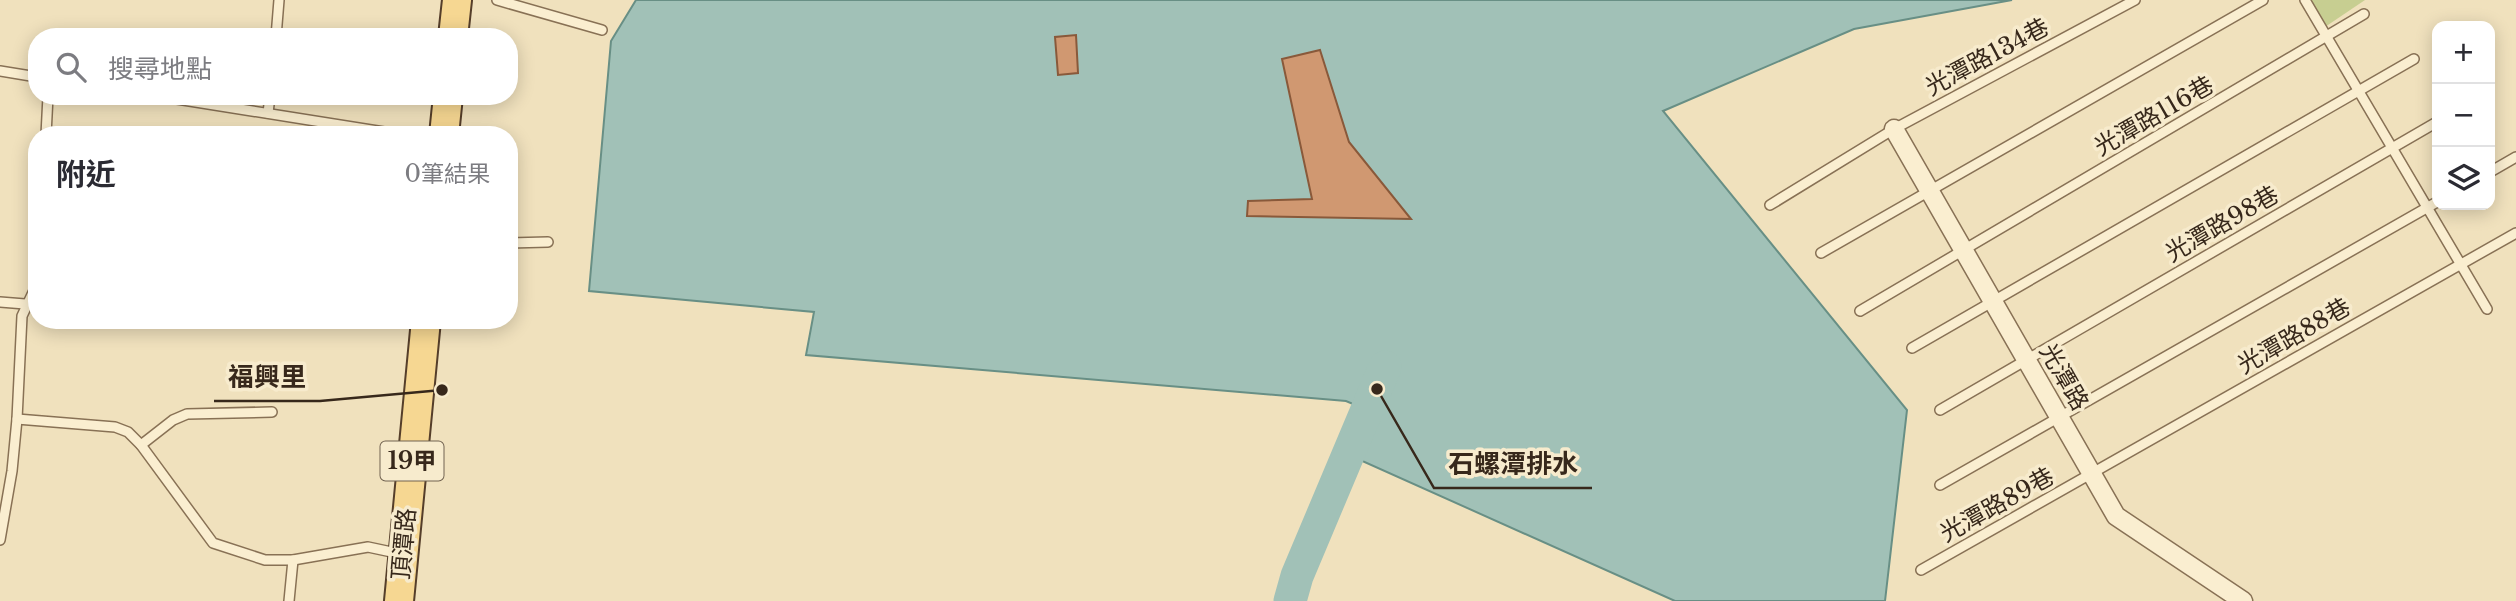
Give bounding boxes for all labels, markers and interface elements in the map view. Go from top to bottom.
street label: 光潭路134巷 [1920,12,2053,101]
map controls [2432,21,2495,210]
button: + [2432,21,2495,84]
search box [28,28,518,105]
icon: search [52,48,90,86]
text: 搜尋地點 [108,53,212,85]
street label: 光潭路116巷 [2089,70,2219,161]
button: − [2432,84,2495,147]
button: layers [2432,147,2495,210]
text: 附近 [56,156,116,193]
text: 0筆結果 [405,160,490,188]
street label: 光潭路98巷 [2160,180,2284,268]
street label: 光潭路88巷 [2232,292,2355,379]
street label: 光潭路 [2034,338,2095,415]
callout: 福興里 [214,354,320,401]
text: 福興里 [228,361,306,393]
callout: 石螺潭排水 [1434,441,1592,488]
road number: 19甲 [380,442,444,481]
text: 石螺潭排水 [1448,448,1578,480]
street label: 光潭路89巷 [1935,461,2059,548]
street label: 頂潭路 [386,507,421,581]

